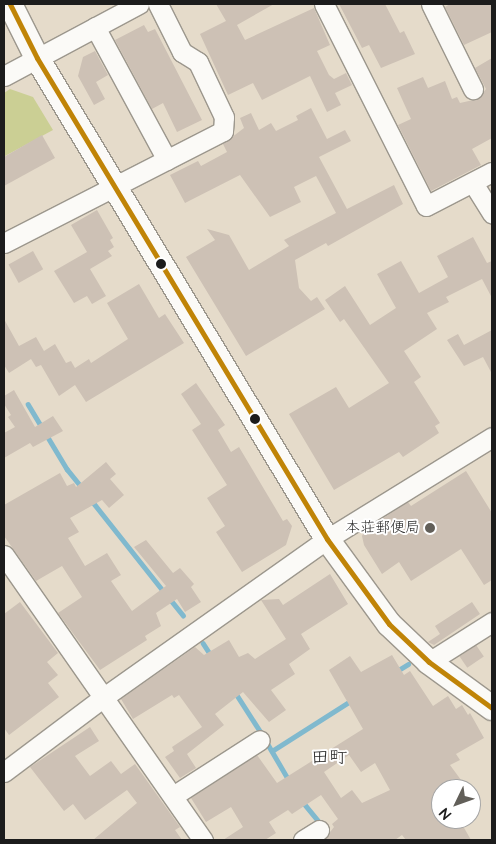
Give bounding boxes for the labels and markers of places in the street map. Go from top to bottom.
unlabelled marker [156,259,166,269]
unlabelled marker [250,414,260,424]
place label: 本荘郵便局 [345,519,420,537]
marker: 本荘郵便局 [424,522,436,534]

